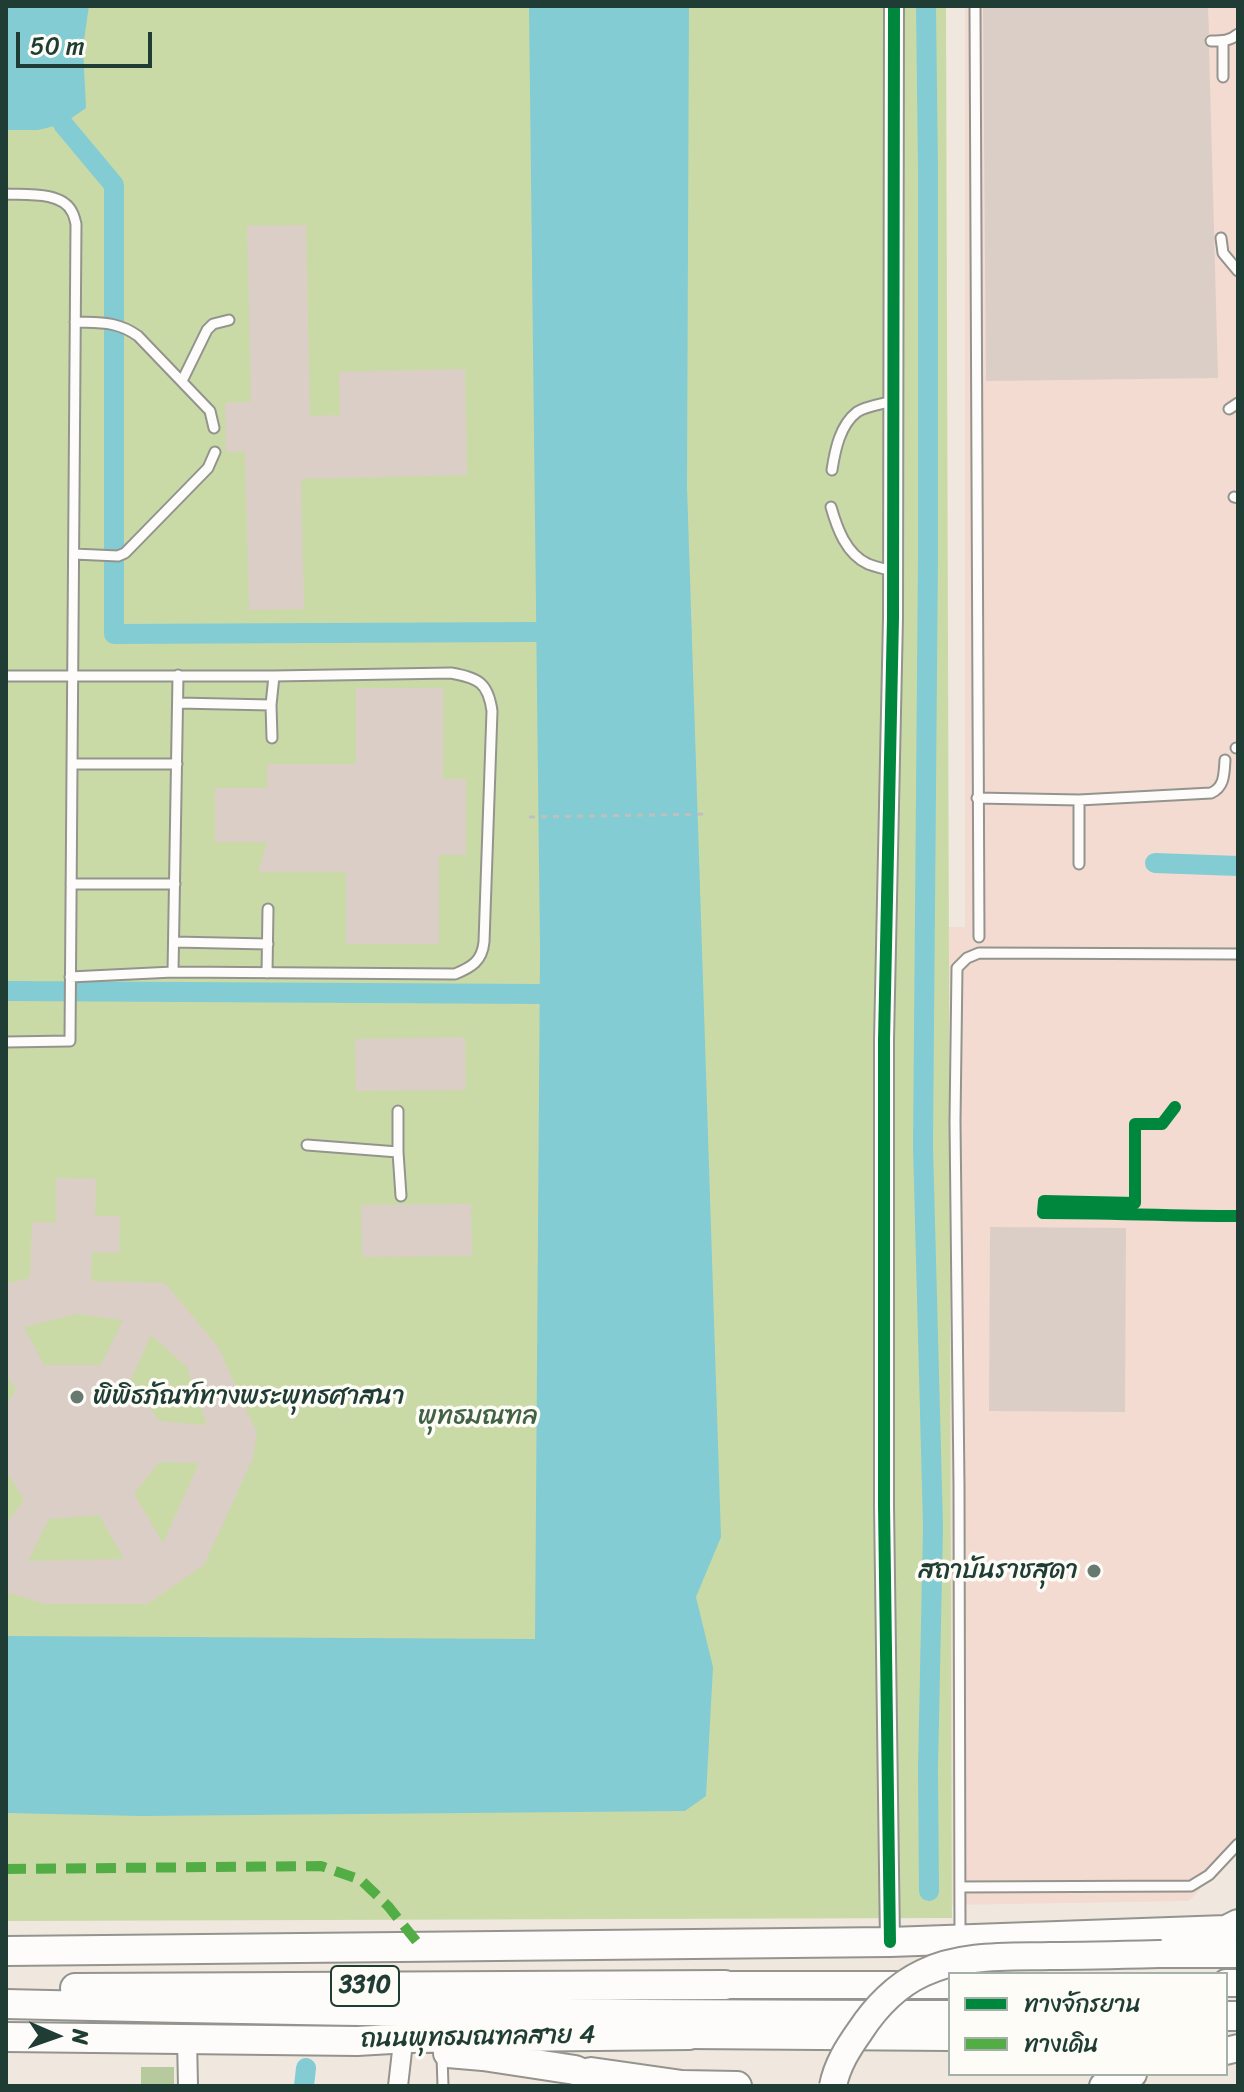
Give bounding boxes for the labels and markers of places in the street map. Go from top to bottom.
place label: พิพิธภัณฑ์ทางพระพุทธศาสนา [93,1381,405,1413]
marker: พิพิธภัณฑ์ทางพระพุทธศาสนา [68,1388,86,1406]
place label: สถาบันราชสุดา [918,1555,1078,1587]
marker: สถาบันราชสุดา [1085,1562,1103,1580]

